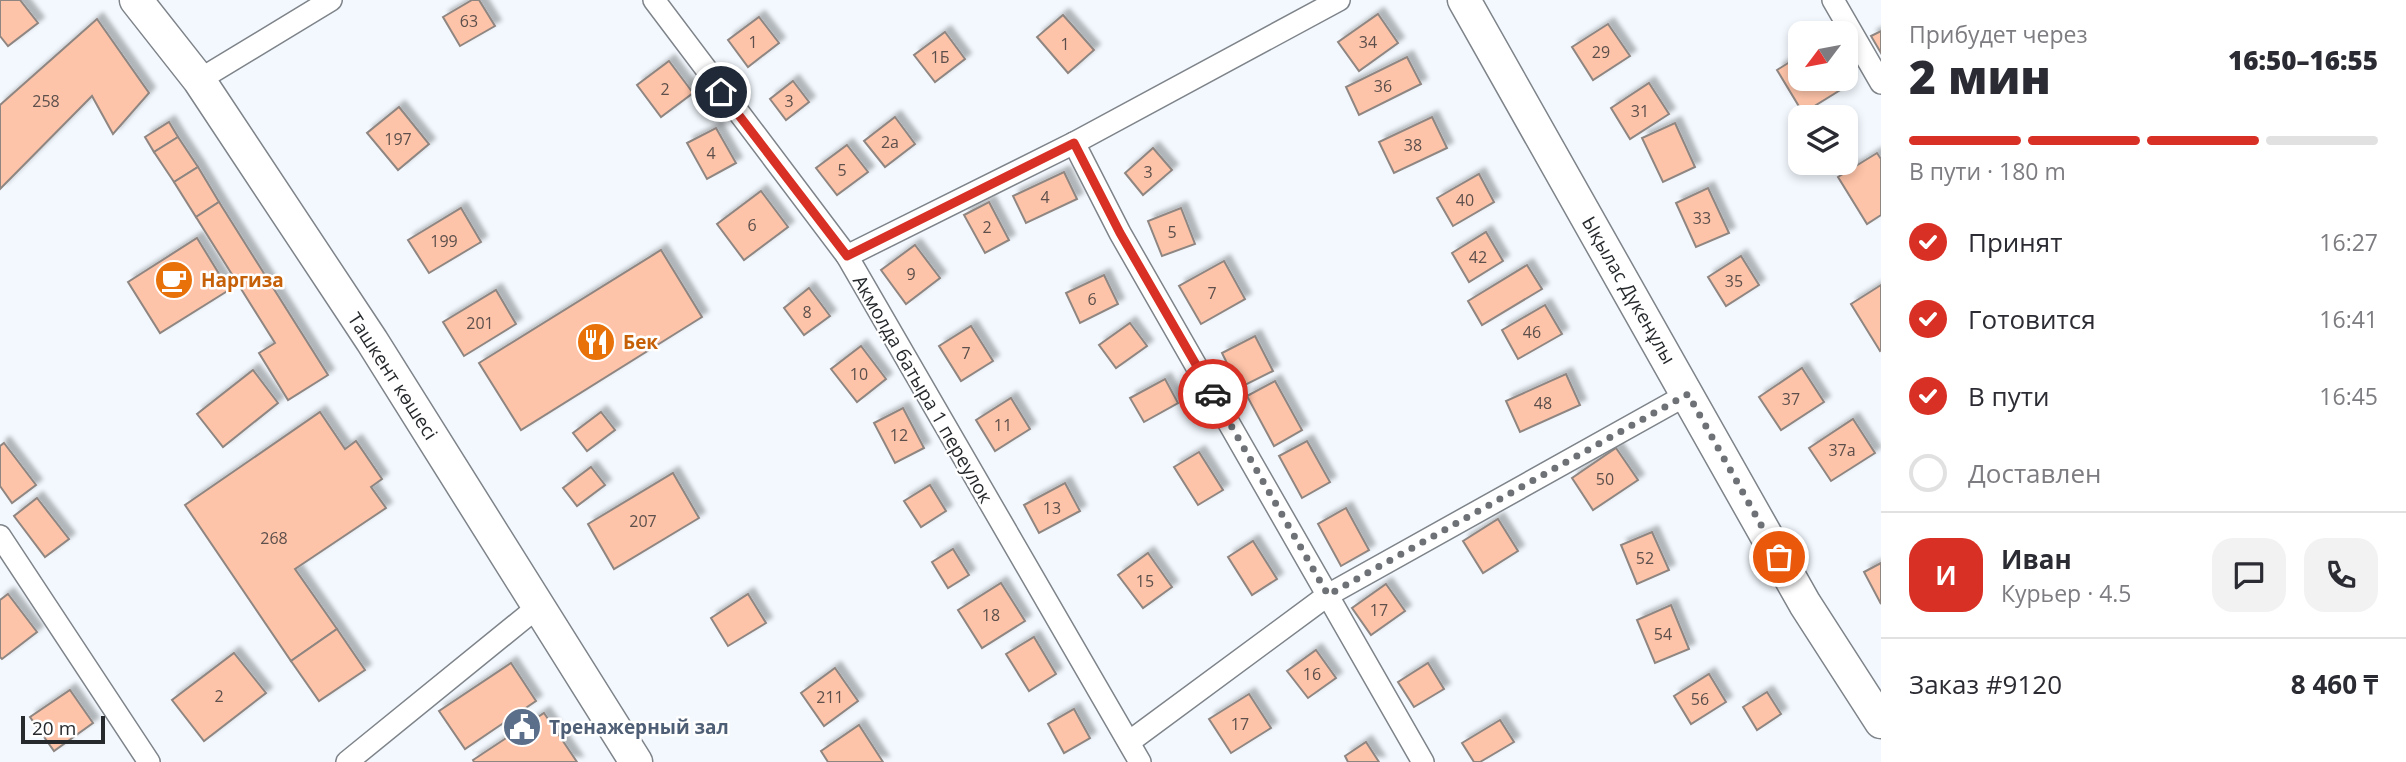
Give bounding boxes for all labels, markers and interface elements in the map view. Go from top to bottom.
house number: 63 [460,10,478,32]
text: Прибудет через [1909,18,2088,50]
north arrow [1788,21,1858,91]
map controls [1788,21,1858,175]
house number: 1 [748,31,758,53]
house number: 34 [1359,31,1377,53]
house number: 1 [1060,33,1070,55]
house number: 29 [1592,41,1610,63]
text: 16:50–16:55 [2228,42,2378,78]
text: 2 мин [1909,45,2051,107]
house number: 1Б [931,46,949,68]
pin [691,62,751,122]
icon: home [702,73,740,111]
house number: 36 [1374,75,1392,97]
house number: 2 [660,78,670,100]
house number: 258 [32,90,60,112]
house number: 3 [784,90,794,112]
house number: 31 [1631,100,1649,122]
button: layers [1788,105,1858,175]
house number: 197 [384,128,412,150]
house number: 2а [881,131,899,153]
house number: 38 [1404,134,1422,156]
house number: 4 [706,142,716,164]
text: В пути · 180 m [1909,155,2066,187]
house number: 5 [837,159,847,181]
house number: 3 [1143,161,1153,183]
house number: 4 [1040,186,1050,208]
house number: 40 [1456,189,1474,211]
house number: 33 [1693,207,1711,229]
street label: Ықылас Дүкенұлы [1576,211,1682,369]
house number: 6 [747,214,757,236]
house number: 2 [982,216,992,238]
house number: 5 [1167,221,1177,243]
icon: check [1909,223,1947,261]
text: Принят [1968,224,2062,260]
text: 16:27 [2319,226,2378,258]
house number: 199 [430,230,458,252]
house number: 42 [1469,246,1487,268]
cafe icon: Наргиза [153,259,195,301]
house number: 9 [906,263,916,285]
place label: Наргиза [201,267,284,293]
street label: Акмолда батыра 1 переулок [847,270,999,508]
house number: 35 [1725,270,1743,292]
house number: 7 [1207,282,1217,304]
house number: 6 [1087,288,1097,310]
icon: check [1909,300,1947,338]
house number: 8 [802,301,812,323]
text: Готовится [1968,301,2096,337]
text: 16:41 [2319,303,2378,335]
street label: Ташкент көшесі [342,307,444,445]
house number: 201 [466,312,494,334]
restaurant icon: Бек [575,321,617,363]
house number: 46 [1523,321,1541,343]
place label: Бек [623,329,658,355]
house number: 7 [961,342,971,364]
courier [1178,359,1248,429]
house number: 10 [850,363,868,385]
icon: car [1194,375,1232,413]
icon: check [1909,377,1947,415]
text: В пути [1968,378,2049,414]
text: 16:45 [2319,380,2378,412]
house number: 37 [1782,388,1800,410]
house number: 48 [1534,392,1552,414]
house number: 11 [994,414,1012,436]
house number: 12 [890,424,908,446]
house number: 37а [1828,439,1856,461]
text: Доставлен [1968,455,2101,491]
house number: 50 [1596,468,1614,490]
house number: 13 [1043,497,1061,519]
house number: 207 [629,510,657,532]
house number: 268 [260,527,288,549]
pin [1749,527,1809,587]
icon: bag [1760,538,1798,576]
button: chat [2212,538,2286,612]
button: phone [2304,538,2378,612]
text: Иван [2001,541,2072,577]
house number: 52 [1636,547,1654,569]
text: И [1935,557,1957,593]
house number: 15 [1136,570,1154,592]
text: Курьер · 4.5 [2001,577,2132,609]
house number: 17 [1370,599,1388,621]
house number: 18 [982,604,1000,626]
house number: 54 [1654,623,1672,645]
house number: 16 [1303,663,1321,685]
text: Заказ #9120 [1909,666,2062,702]
text: 8 460 ₸ [2291,666,2378,702]
house number: 2 [214,685,224,707]
house number: 211 [816,686,844,708]
house number: 56 [1691,688,1709,710]
public building icon: Тренажерный зал [501,706,543,748]
scale bar [21,713,105,745]
house number: 17 [1231,713,1249,735]
place label: Тренажерный зал [549,714,729,740]
text: 20 m [32,715,76,741]

